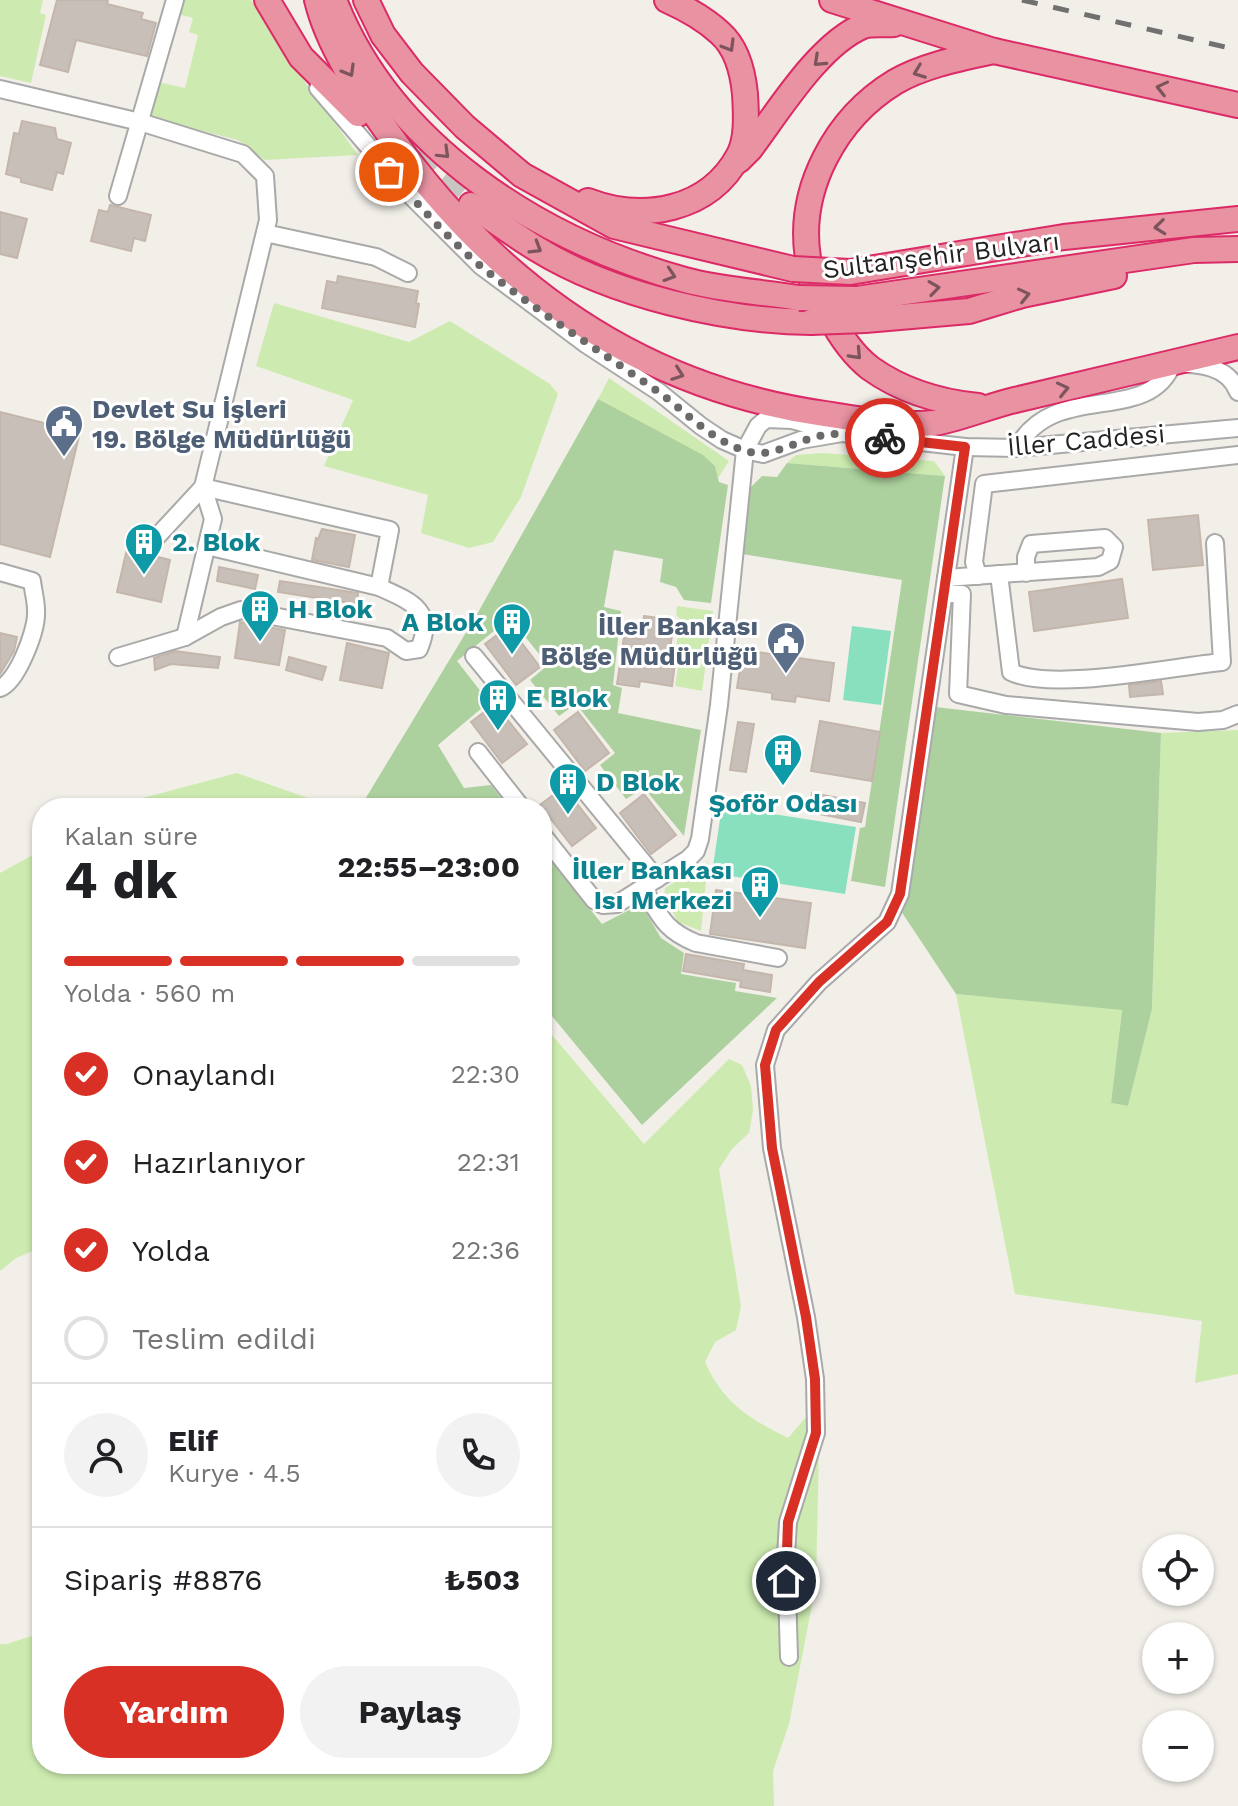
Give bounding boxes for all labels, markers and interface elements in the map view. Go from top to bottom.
one-way arrow [719,37,734,52]
one-way arrow [813,51,828,65]
one-way arrow [339,62,355,77]
one-way arrow [913,62,927,79]
one-way arrow [1156,81,1169,98]
pin [355,138,423,206]
one-way arrow [435,144,449,158]
icon: bag [367,150,411,194]
one-way arrow [1154,219,1167,236]
street label: Sultanşehir Bulvarı [821,226,1061,284]
one-way arrow [527,238,542,253]
one-way arrow [663,266,677,282]
one-way arrow [927,280,941,297]
one-way arrow [1017,288,1031,305]
one-way arrow [847,345,862,359]
one-way arrow [670,364,684,381]
one-way arrow [1056,381,1069,398]
place label: Devlet Su İşleri 19. Bölge Müdürlüğü [92,394,351,454]
courier [845,398,925,478]
public building icon: Devlet Su İşleri 19. Bölge Müdürlüğü [43,403,85,458]
icon: bike [863,416,907,460]
street label: İller Caddesi [1006,418,1166,462]
building icon: 2. Blok [123,521,165,576]
place label: 2. Blok [172,527,261,557]
building icon: H Blok [239,588,281,643]
place label: H Blok [288,594,374,624]
building icon: A Blok [491,601,533,656]
place label: A Blok [402,607,485,637]
place label: İller Bankası Bölge Müdürlüğü [541,611,758,671]
public building icon: İller Bankası Bölge Müdürlüğü [765,620,807,675]
building icon: E Blok [477,677,519,732]
place label: E Blok [526,683,609,713]
building icon: Şoför Odası [762,732,804,787]
building icon: D Blok [547,761,589,816]
place label: D Blok [596,767,681,797]
place label: Şoför Odası [709,788,857,818]
text: Kalan süre [64,821,198,851]
text: 22:55–23:00 [337,849,520,884]
text: 4 dk [64,850,177,911]
place label: İller Bankası Isı Merkezi [572,855,732,915]
building icon: İller Bankası Isı Merkezi [739,864,781,919]
text: Yolda · 560 m [64,978,235,1008]
icon: check [64,1052,108,1096]
text: Onaylandı [132,1057,276,1092]
text: 22:30 [451,1059,520,1089]
icon: check [64,1140,108,1184]
text: Hazırlanıyor [132,1145,306,1180]
text: 22:31 [457,1147,520,1177]
icon: check [64,1228,108,1272]
text: Yolda [132,1233,210,1268]
text: 22:36 [451,1235,520,1265]
text: Teslim edildi [132,1321,316,1356]
button: person [64,1413,148,1497]
button: phone [436,1413,520,1497]
text: Elif [168,1423,218,1458]
text: Kurye · 4.5 [168,1458,301,1488]
map controls [1142,1534,1214,1782]
button: locate [1142,1534,1214,1606]
pin [752,1547,820,1615]
icon: home [764,1559,808,1603]
text: Sipariş #8876 [64,1562,263,1597]
text: ₺503 [444,1562,520,1597]
button: + [1142,1622,1214,1694]
button: Yardım [64,1666,284,1758]
button: Paylaş [300,1666,520,1758]
button: − [1142,1710,1214,1782]

